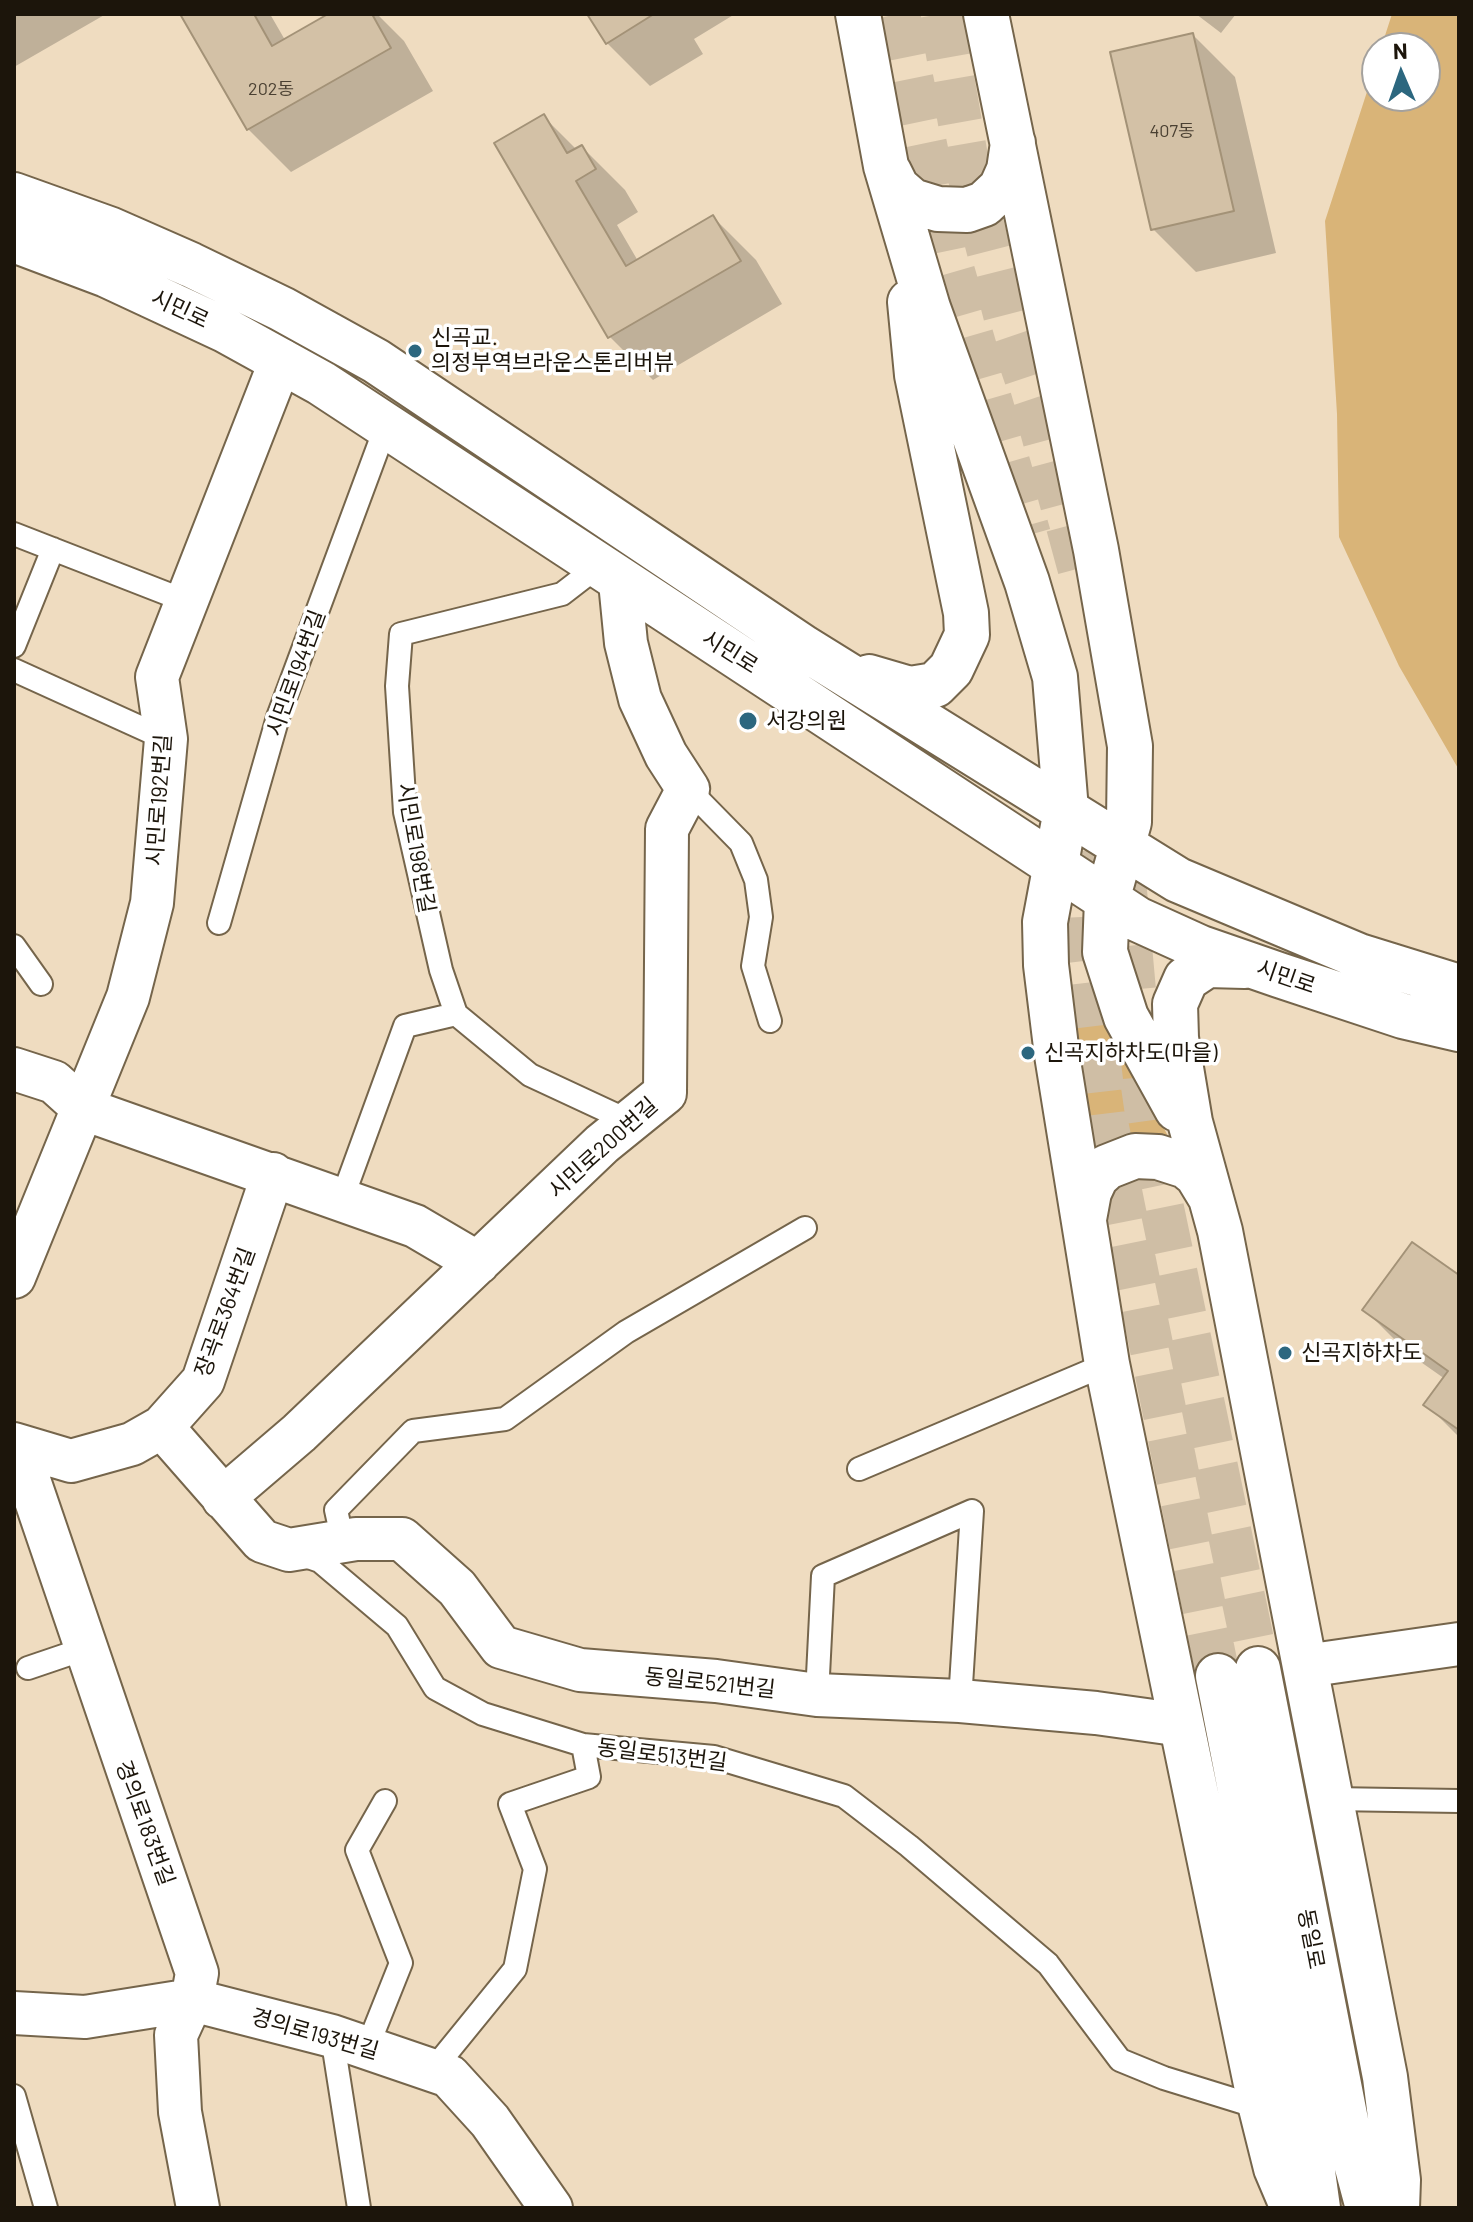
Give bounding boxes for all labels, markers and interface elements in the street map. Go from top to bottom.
north arrow [1361,32,1441,112]
text: N [1392,37,1408,63]
house number: 202동 [248,78,294,100]
house number: 407동 [1149,120,1195,142]
street label: 시민로 [147,284,213,334]
place label: 신곡교. 의정부역브라운스톤리버뷰 [431,325,674,376]
marker: 신곡교. 의정부역브라운스톤리버뷰 [406,342,424,360]
street label: 시민로194번길 [261,606,331,740]
street label: 시민로 [697,625,763,679]
place label: 서강의원 [766,708,847,734]
marker: 서강의원 [737,710,759,732]
street label: 시민로192번길 [141,733,177,867]
street label: 시민로198번길 [392,781,440,915]
street label: 시민로 [1253,955,1319,999]
place label: 신곡지하차도(마을) [1044,1040,1217,1066]
marker: 신곡지하차도(마을) [1019,1044,1037,1062]
street label: 시민로200번길 [543,1092,663,1204]
street label: 장곡로364번길 [189,1244,261,1380]
place label: 신곡지하차도 [1301,1340,1422,1366]
marker: 신곡지하차도 [1276,1344,1294,1362]
street label: 동일로521번길 [643,1663,777,1703]
street label: 동일로513번길 [595,1734,729,1776]
street label: 경의로183번길 [110,1757,180,1889]
street label: 동일로 [1292,1907,1330,1971]
street label: 경의로193번길 [248,2003,382,2065]

